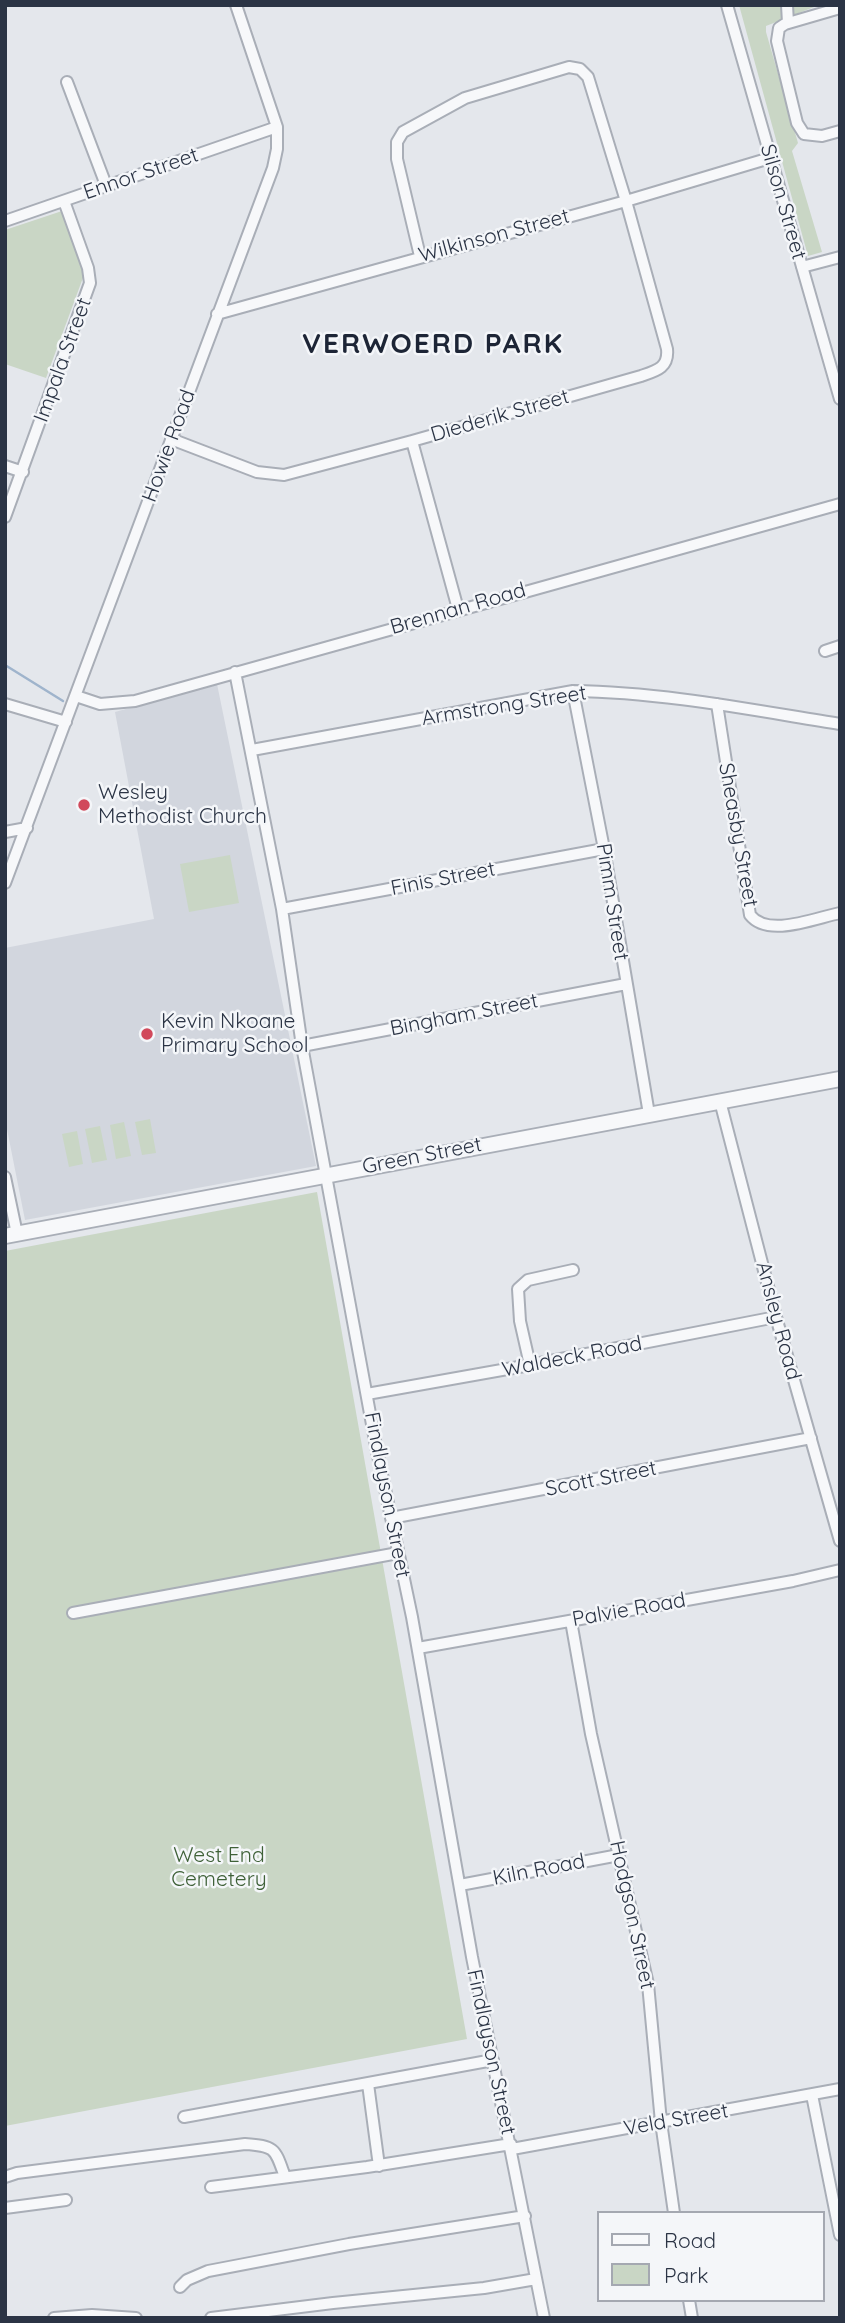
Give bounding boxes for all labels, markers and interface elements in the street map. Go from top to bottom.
street label: Silson Street [754,141,812,263]
street label: Ennor Street [80,143,202,205]
street label: Wilkinson Street [416,204,572,268]
street label: Impala Street [29,294,97,426]
district label: VERWOERD PARK [304,328,562,362]
street label: Diederik Street [428,384,572,448]
street label: Howie Road [137,386,201,506]
street label: Brennan Road [387,578,529,640]
street label: Armstrong Street [420,681,588,731]
street label: Sheasby Street [713,761,763,909]
place label: Wesley Methodist Church [98,780,267,830]
marker: Wesley Methodist Church [76,797,92,813]
street label: Pimm Street [590,842,634,962]
street label: Finis Street [389,857,497,901]
street label: Bingham Street [388,988,540,1042]
place label: Kevin Nkoane Primary School [161,1009,309,1059]
marker: Kevin Nkoane Primary School [139,1026,155,1042]
street label: Green Street [360,1132,484,1180]
street label: Ansley Road [750,1259,806,1383]
street label: Waldeck Road [500,1331,644,1383]
street label: Findlayson Street [359,1410,415,1580]
street label: Scott Street [543,1456,659,1502]
street label: Palvie Road [570,1588,688,1632]
street label: Hodgson Street [604,1838,660,1992]
park label: West End Cemetery [171,1843,267,1893]
street label: Kiln Road [491,1849,587,1891]
street label: Findlayson Street [461,1967,521,2137]
street label: Veld Street [622,2098,730,2142]
legend [596,2211,824,2302]
text: Road [664,2227,716,2253]
text: Park [664,2262,708,2288]

